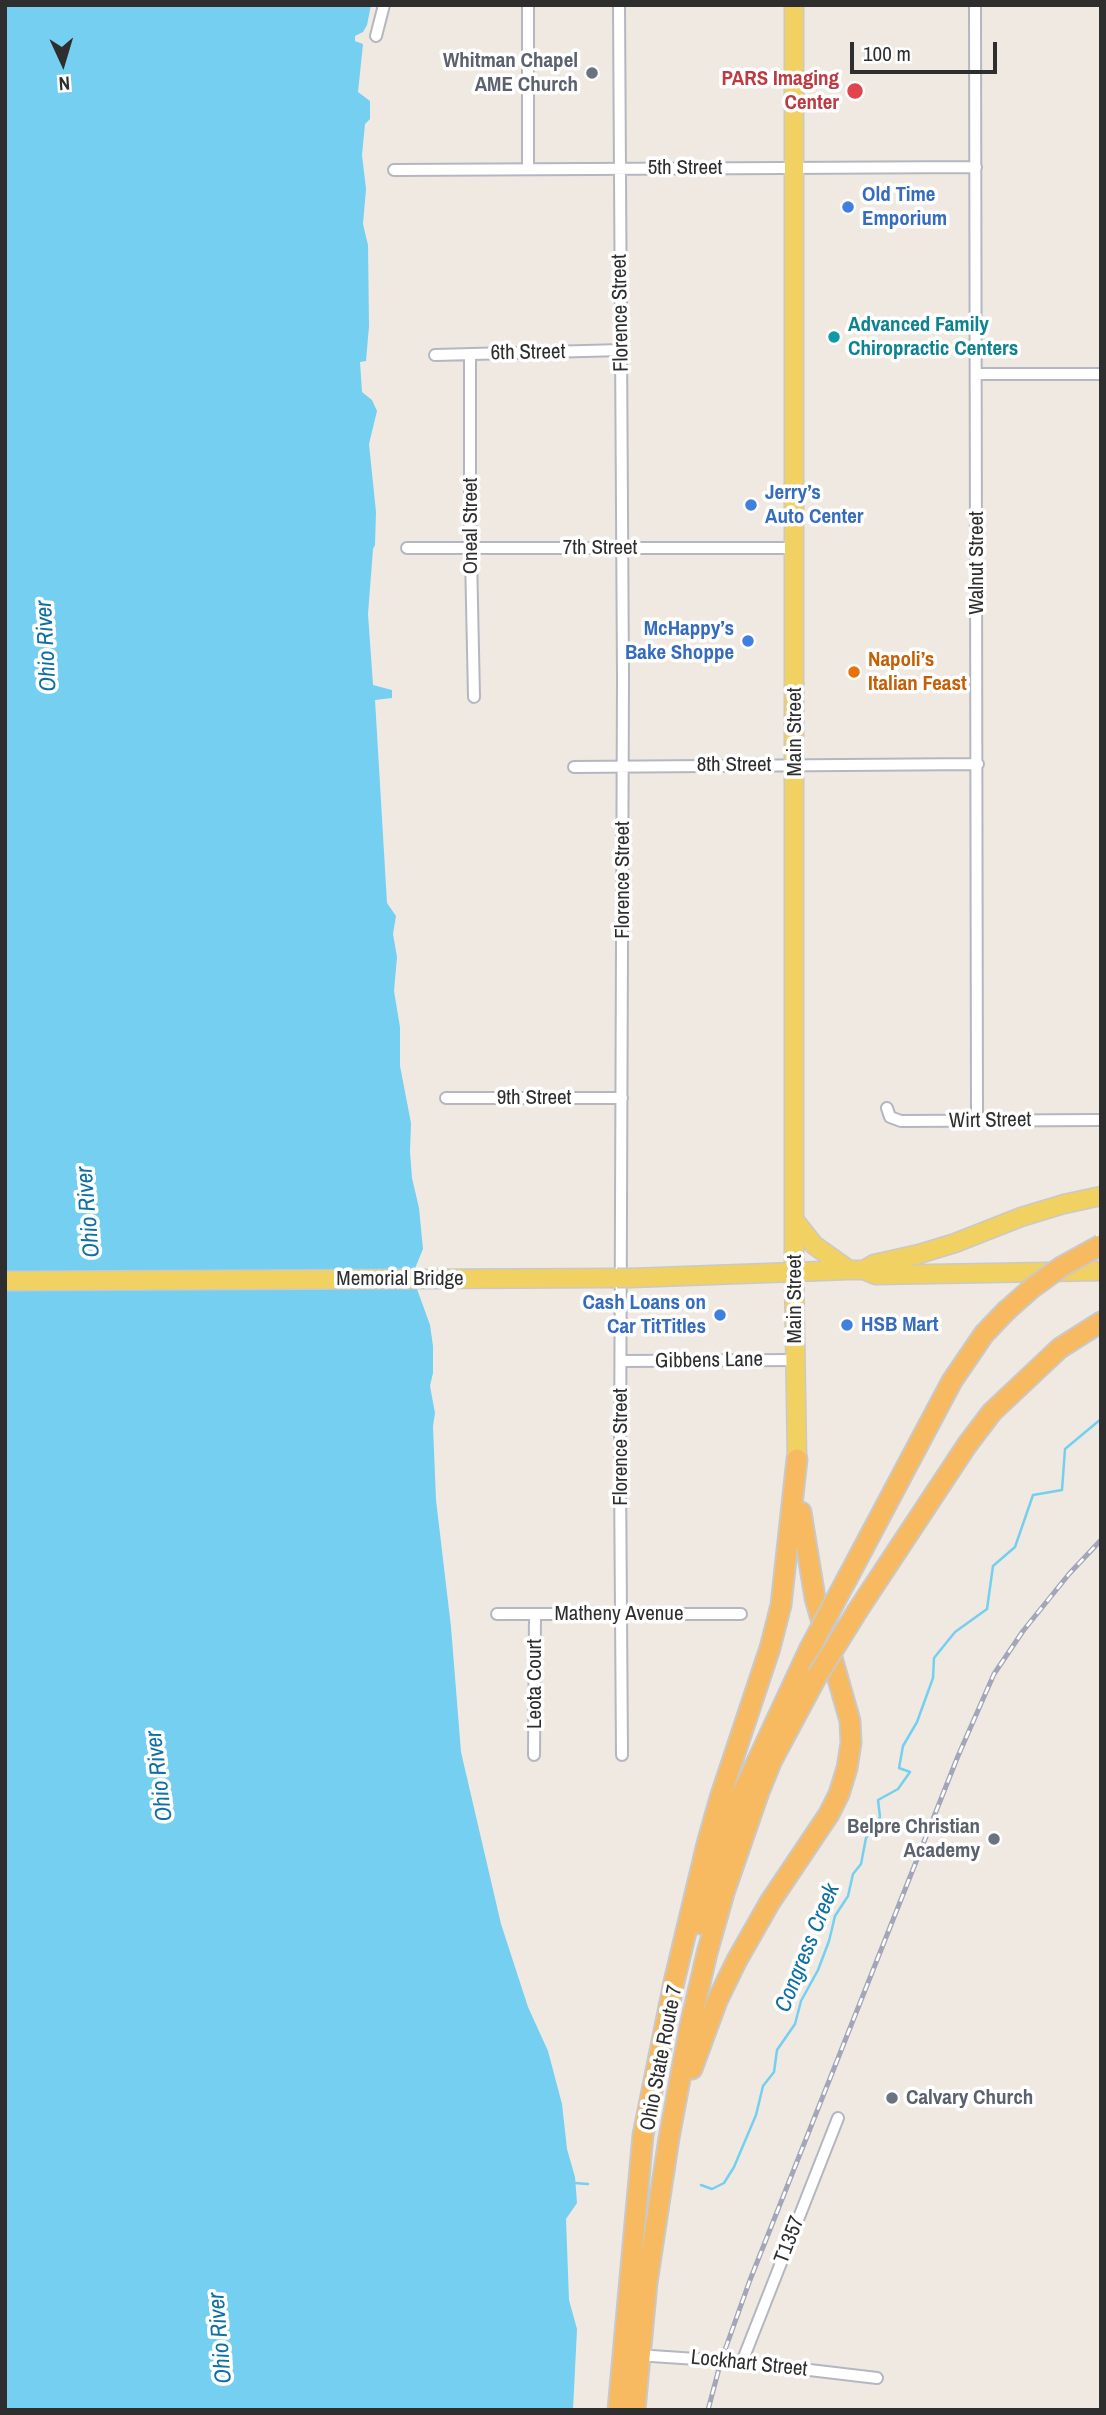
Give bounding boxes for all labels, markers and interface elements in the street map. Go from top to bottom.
north arrow [28,28,98,98]
scale bar [854,28,1001,72]
text: 100 m [863,39,911,68]
place label: Whitman Chapel AME Church [443,48,578,98]
marker: Whitman Chapel AME Church [584,65,600,81]
place label: PARS Imaging Center [722,66,839,116]
text: N [58,71,71,97]
marker: PARS Imaging Center [845,81,865,101]
street label: 5th Street [648,155,722,181]
place label: Old Time Emporium [862,182,947,232]
marker: Old Time Emporium [840,199,856,215]
street label: Florence Street [607,254,635,372]
place label: Advanced Family Chiropractic Centers [848,312,1018,362]
marker: Advanced Family Chiropractic Centers [826,329,842,345]
street label: 6th Street [490,340,566,366]
street label: Oneal Street [458,478,484,574]
place label: Jerry’s Auto Center [765,480,864,530]
marker: Jerry’s Auto Center [743,497,759,513]
street label: Walnut Street [964,511,990,615]
street label: 7th Street [563,535,637,561]
water label: Ohio River [31,600,63,692]
place label: McHappy’s Bake Shoppe [625,616,734,666]
marker: McHappy’s Bake Shoppe [740,633,756,649]
place label: Napoli’s Italian Feast [868,647,967,697]
marker: Napoli’s Italian Feast [846,664,862,680]
street label: Main Street [782,687,808,777]
street label: 8th Street [697,752,771,778]
street label: Florence Street [610,821,636,939]
street label: 9th Street [497,1085,571,1111]
street label: Wirt Street [949,1108,1031,1134]
water label: Ohio River [71,1165,107,1259]
street label: Main Street [782,1254,808,1344]
street label: Memorial Bridge [336,1266,464,1292]
place label: Cash Loans on Car TitTitles [583,1290,706,1340]
marker: Cash Loans on Car TitTitles [712,1307,728,1323]
place label: HSB Mart [861,1312,938,1338]
marker: HSB Mart [839,1317,855,1333]
street label: Gibbens Lane [655,1347,763,1375]
street label: Florence Street [608,1388,634,1506]
street label: Matheny Avenue [555,1601,683,1627]
street label: Leota Court [522,1639,548,1729]
water label: Ohio River [141,1729,179,1823]
place label: Belpre Christian Academy [847,1814,980,1864]
marker: Belpre Christian Academy [986,1831,1002,1847]
water label: Congress Creek [770,1880,846,2016]
street label: Ohio State Route 7 [636,1983,688,2133]
place label: Calvary Church [906,2085,1033,2111]
marker: Calvary Church [884,2090,900,2106]
street label: T1357 [769,2213,811,2267]
water label: Ohio River [203,2291,239,2385]
street label: Lockhart Street [690,2345,808,2383]

